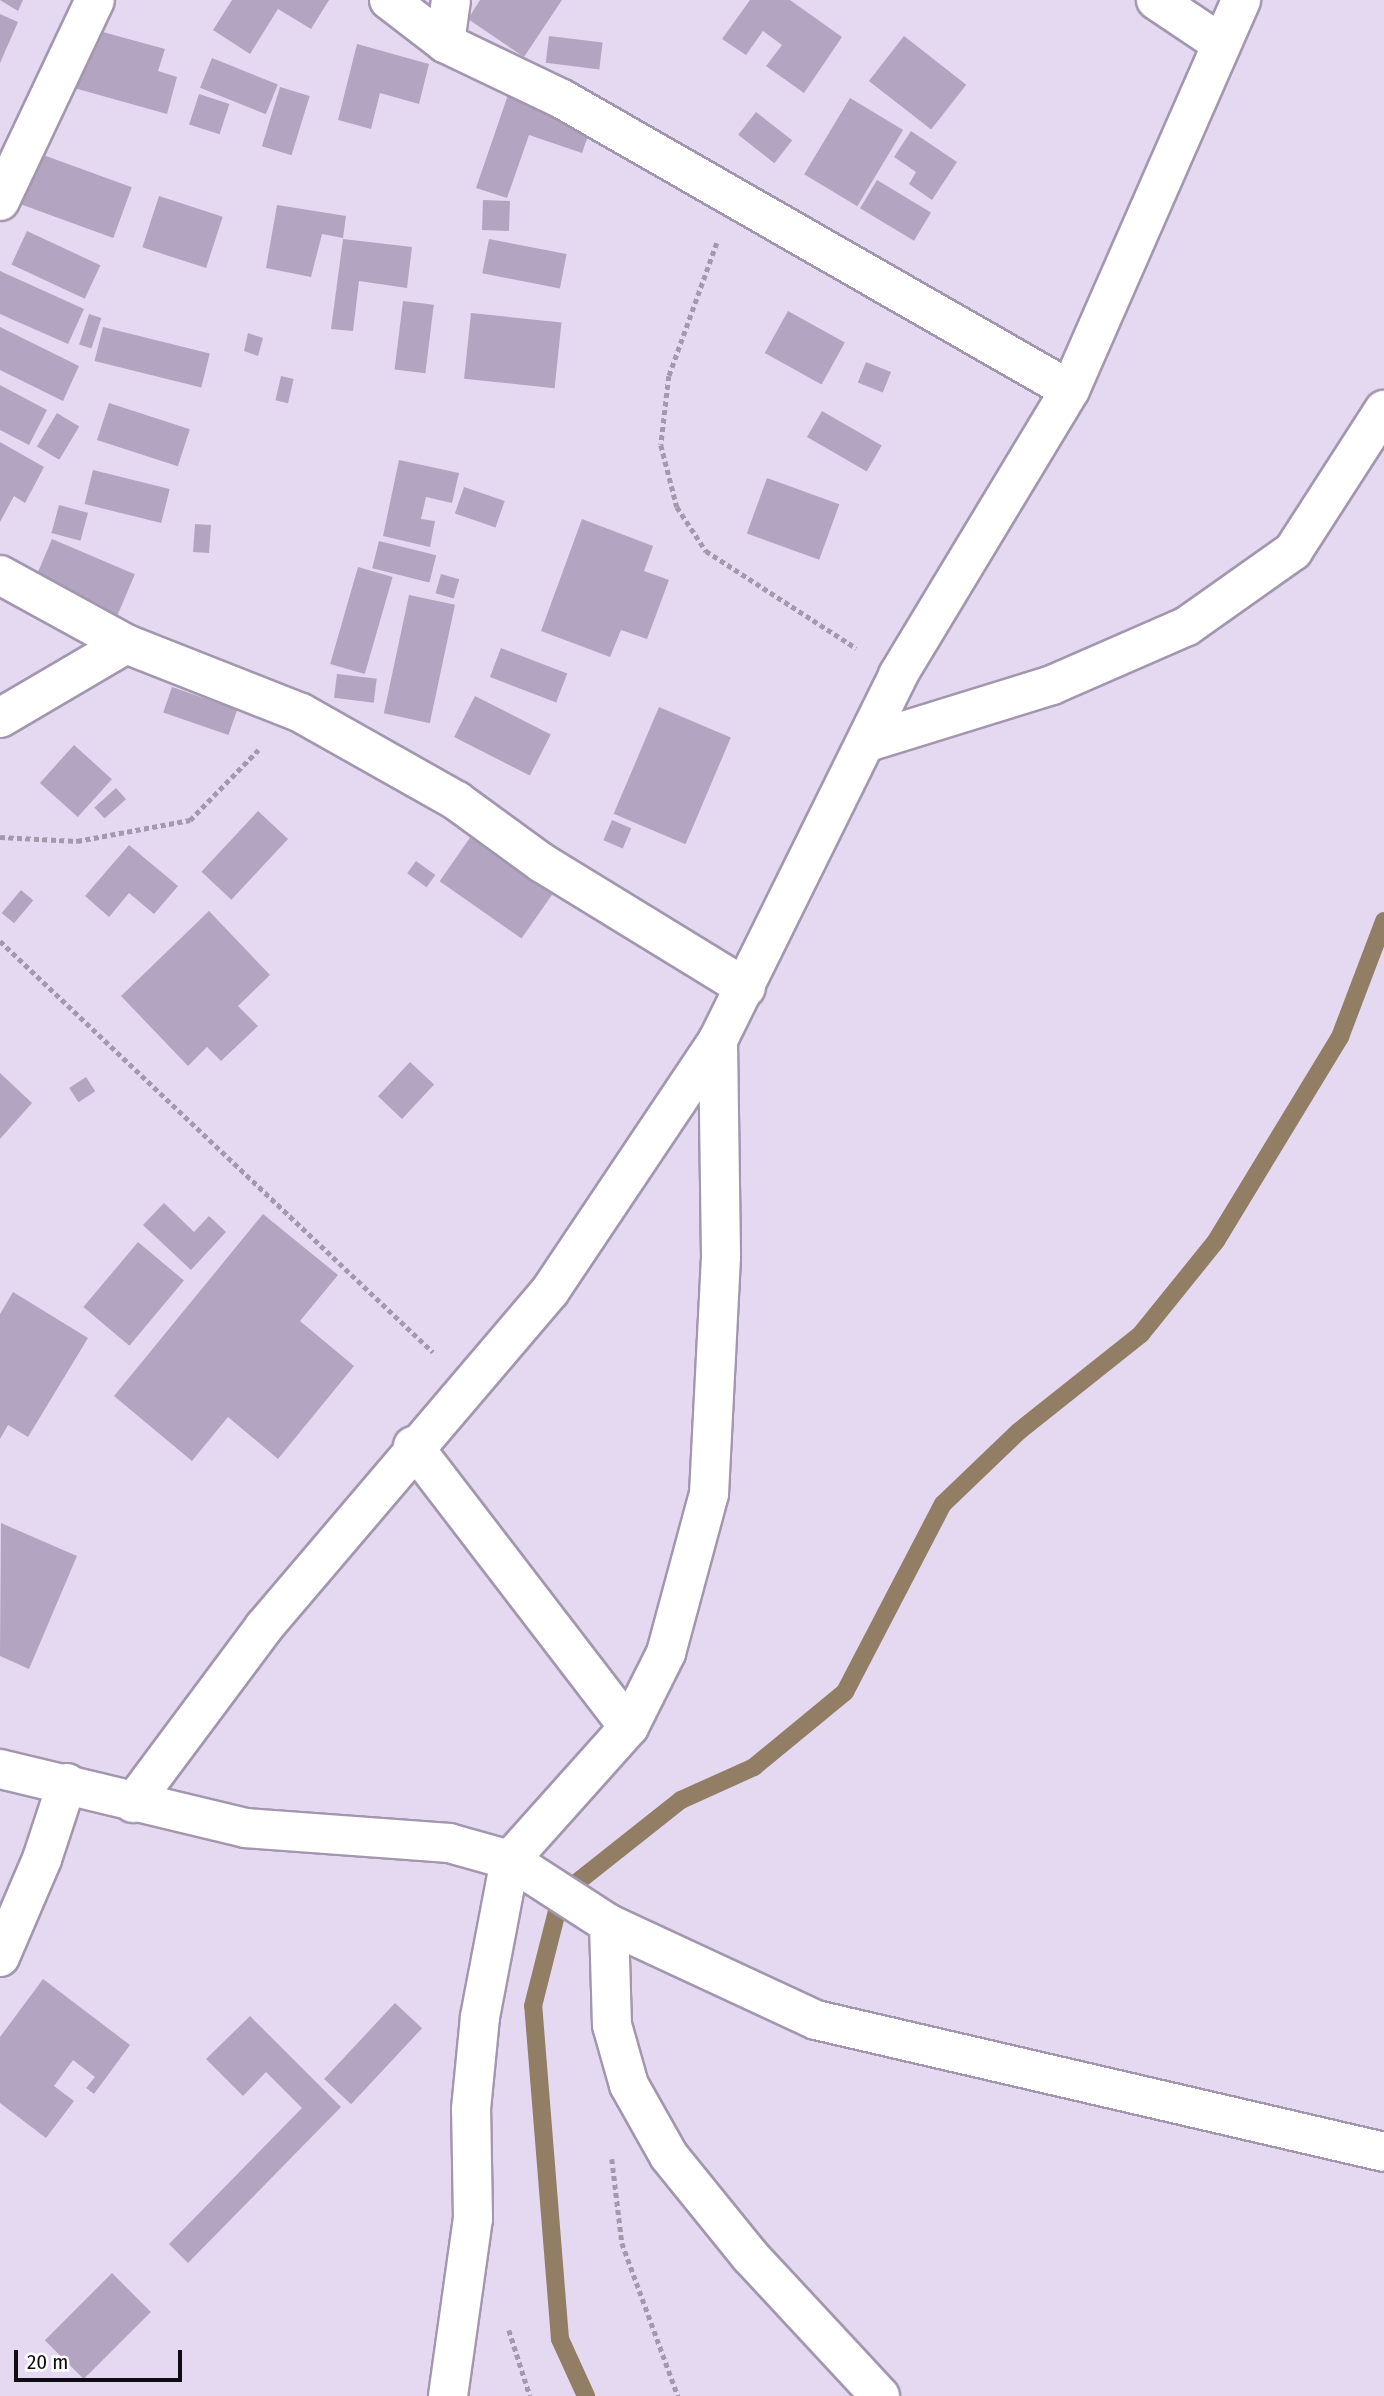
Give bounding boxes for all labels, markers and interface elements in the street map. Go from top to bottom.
scale bar [18,2336,186,2380]
text: 20 m [27,2349,68,2375]

